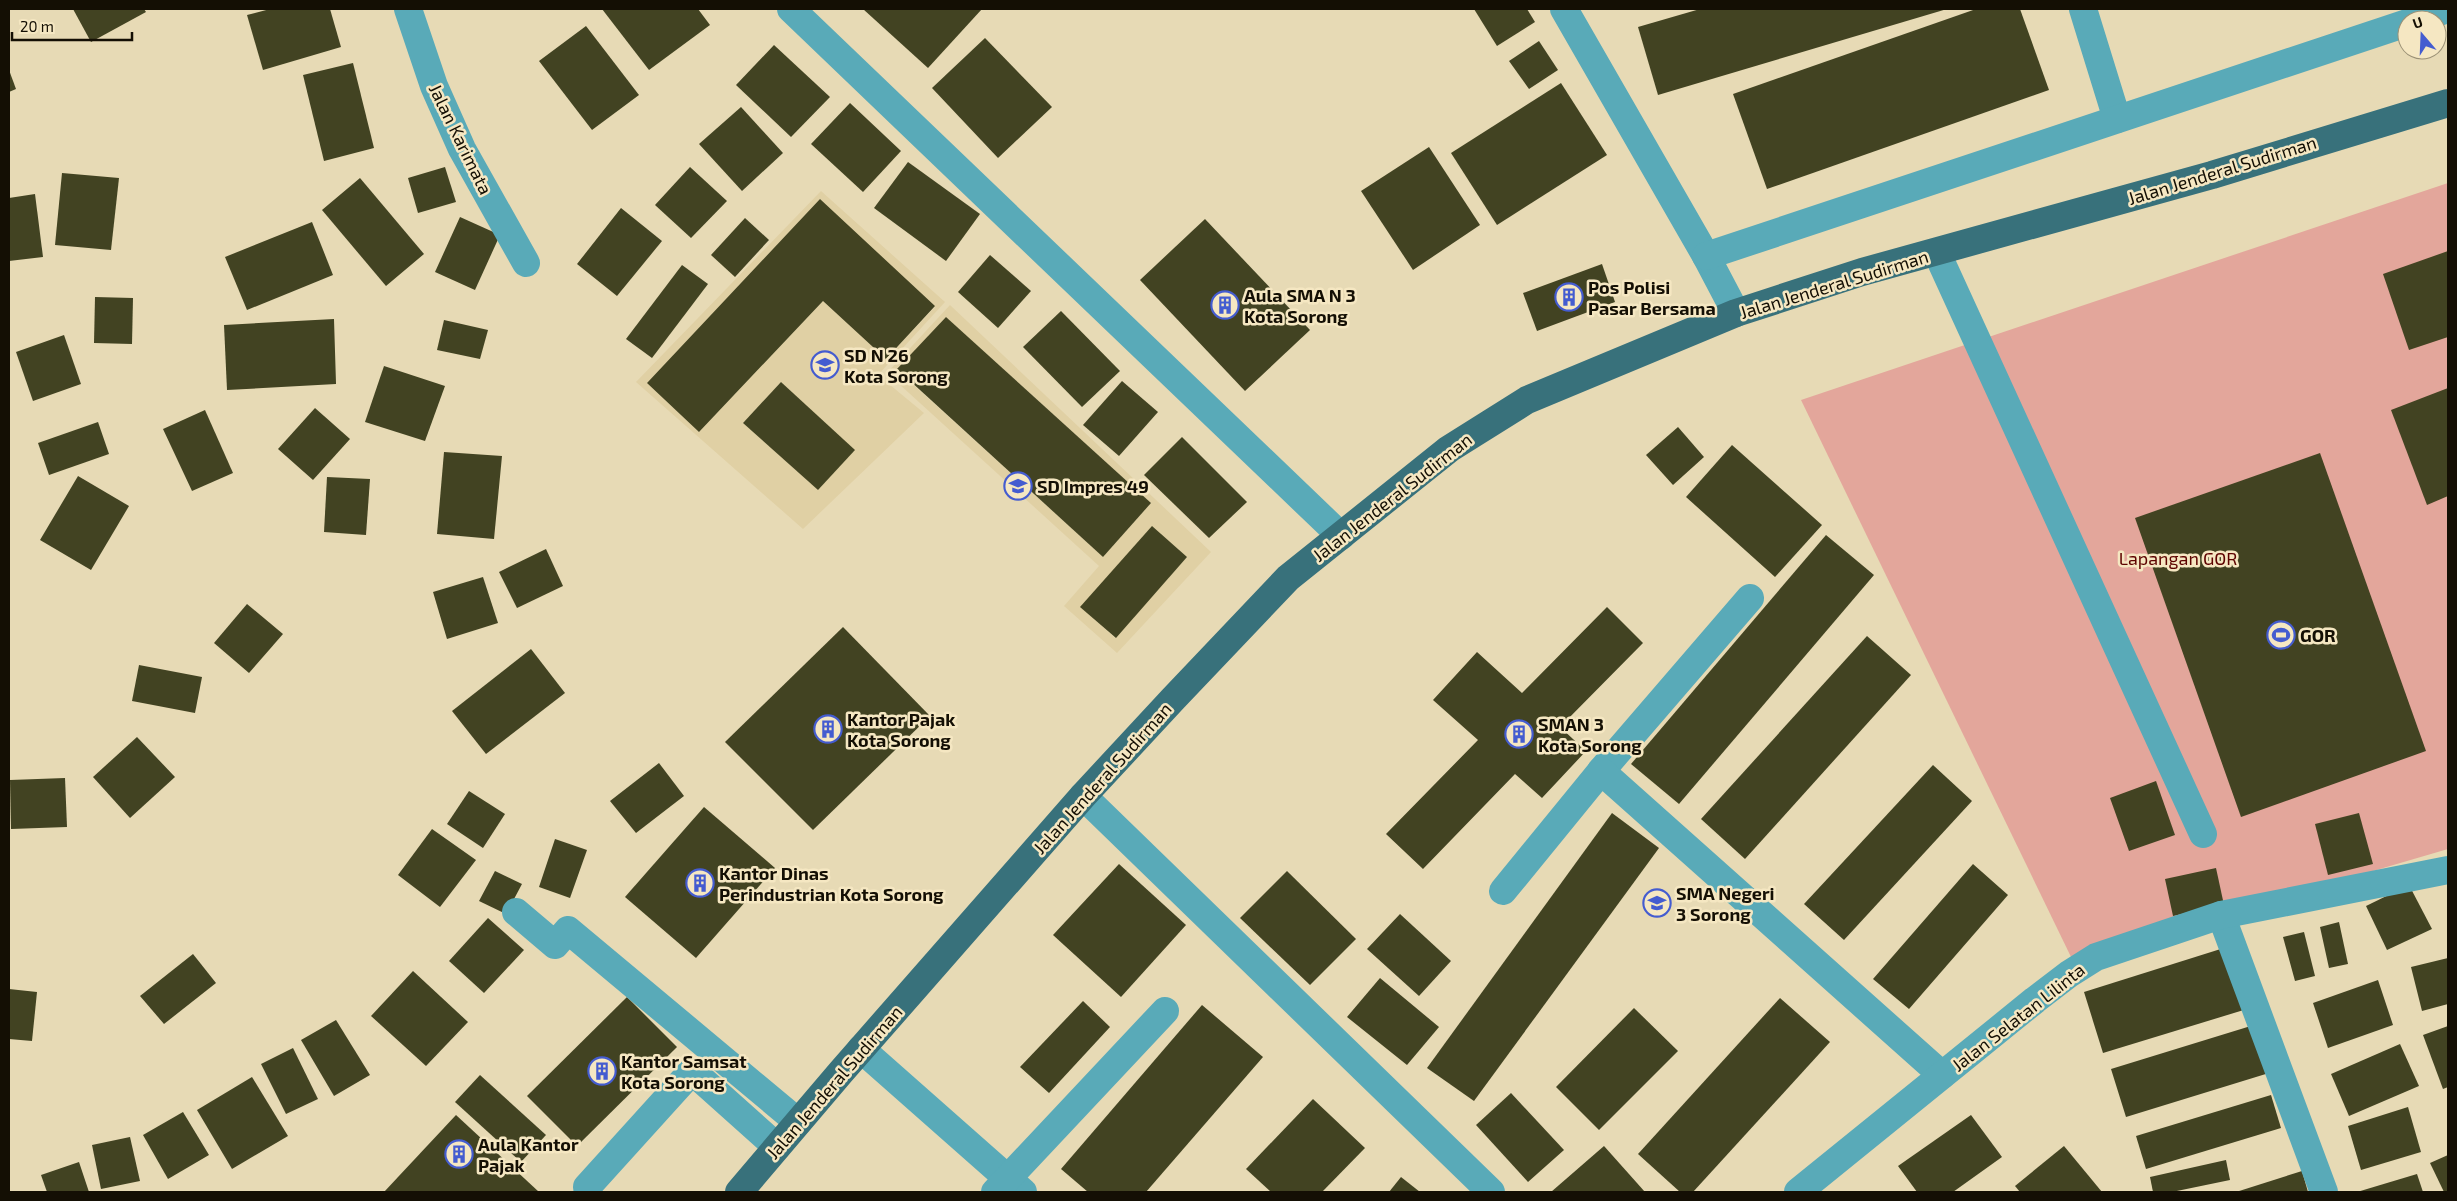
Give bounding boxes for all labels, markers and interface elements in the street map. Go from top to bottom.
scale bar [12,10,132,42]
north arrow [2397,10,2447,60]
text: U [2410,13,2425,32]
text: 20 m [20,17,54,35]
street label: Jalan Karimata [425,80,497,198]
street label: Jalan Jenderal Sudirman [2125,131,2319,209]
street label: Jalan Jenderal Sudirman [1737,245,1931,323]
place label: Pos Polisi Pasar Bersama [1588,276,1716,319]
building icon: Pos Polisi Pasar Bersama [1554,282,1584,312]
place label: Aula SMA N 3 Kota Sorong [1244,284,1356,327]
building icon: Aula SMA N 3 Kota Sorong [1210,290,1240,320]
place label: SD N 26 Kota Sorong [844,344,948,387]
school or university icon: SD N 26 Kota Sorong [810,350,840,380]
street label: Jalan Jenderal Sudirman [1308,428,1476,566]
school or university icon: SD Impres 49 [1003,471,1033,501]
place label: SD Impres 49 [1037,475,1149,497]
park label: Lapangan GOR [2119,547,2237,569]
sports icon: GOR [2266,620,2296,650]
place label: GOR [2300,624,2336,646]
street label: Jalan Jenderal Sudirman [1028,698,1176,858]
place label: Kantor Pajak Kota Sorong [847,708,955,751]
place label: SMAN 3 Kota Sorong [1538,713,1642,756]
building icon: Kantor Pajak Kota Sorong [813,714,843,744]
building icon: SMAN 3 Kota Sorong [1504,719,1534,749]
place label: Kantor Dinas Perindustrian Kota Sorong [719,862,944,905]
building icon: Kantor Dinas Perindustrian Kota Sorong [685,868,715,898]
place label: SMA Negeri 3 Sorong [1676,882,1775,925]
school or university icon: SMA Negeri 3 Sorong [1642,888,1672,918]
street label: Jalan Selatan Lilinta [1947,958,2089,1076]
street label: Jalan Jenderal Sudirman [761,1001,907,1163]
place label: Kantor Samsat Kota Sorong [621,1050,747,1093]
building icon: Kantor Samsat Kota Sorong [587,1056,617,1086]
place label: Aula Kantor Pajak [478,1133,579,1176]
building icon: Aula Kantor Pajak [444,1139,474,1169]

